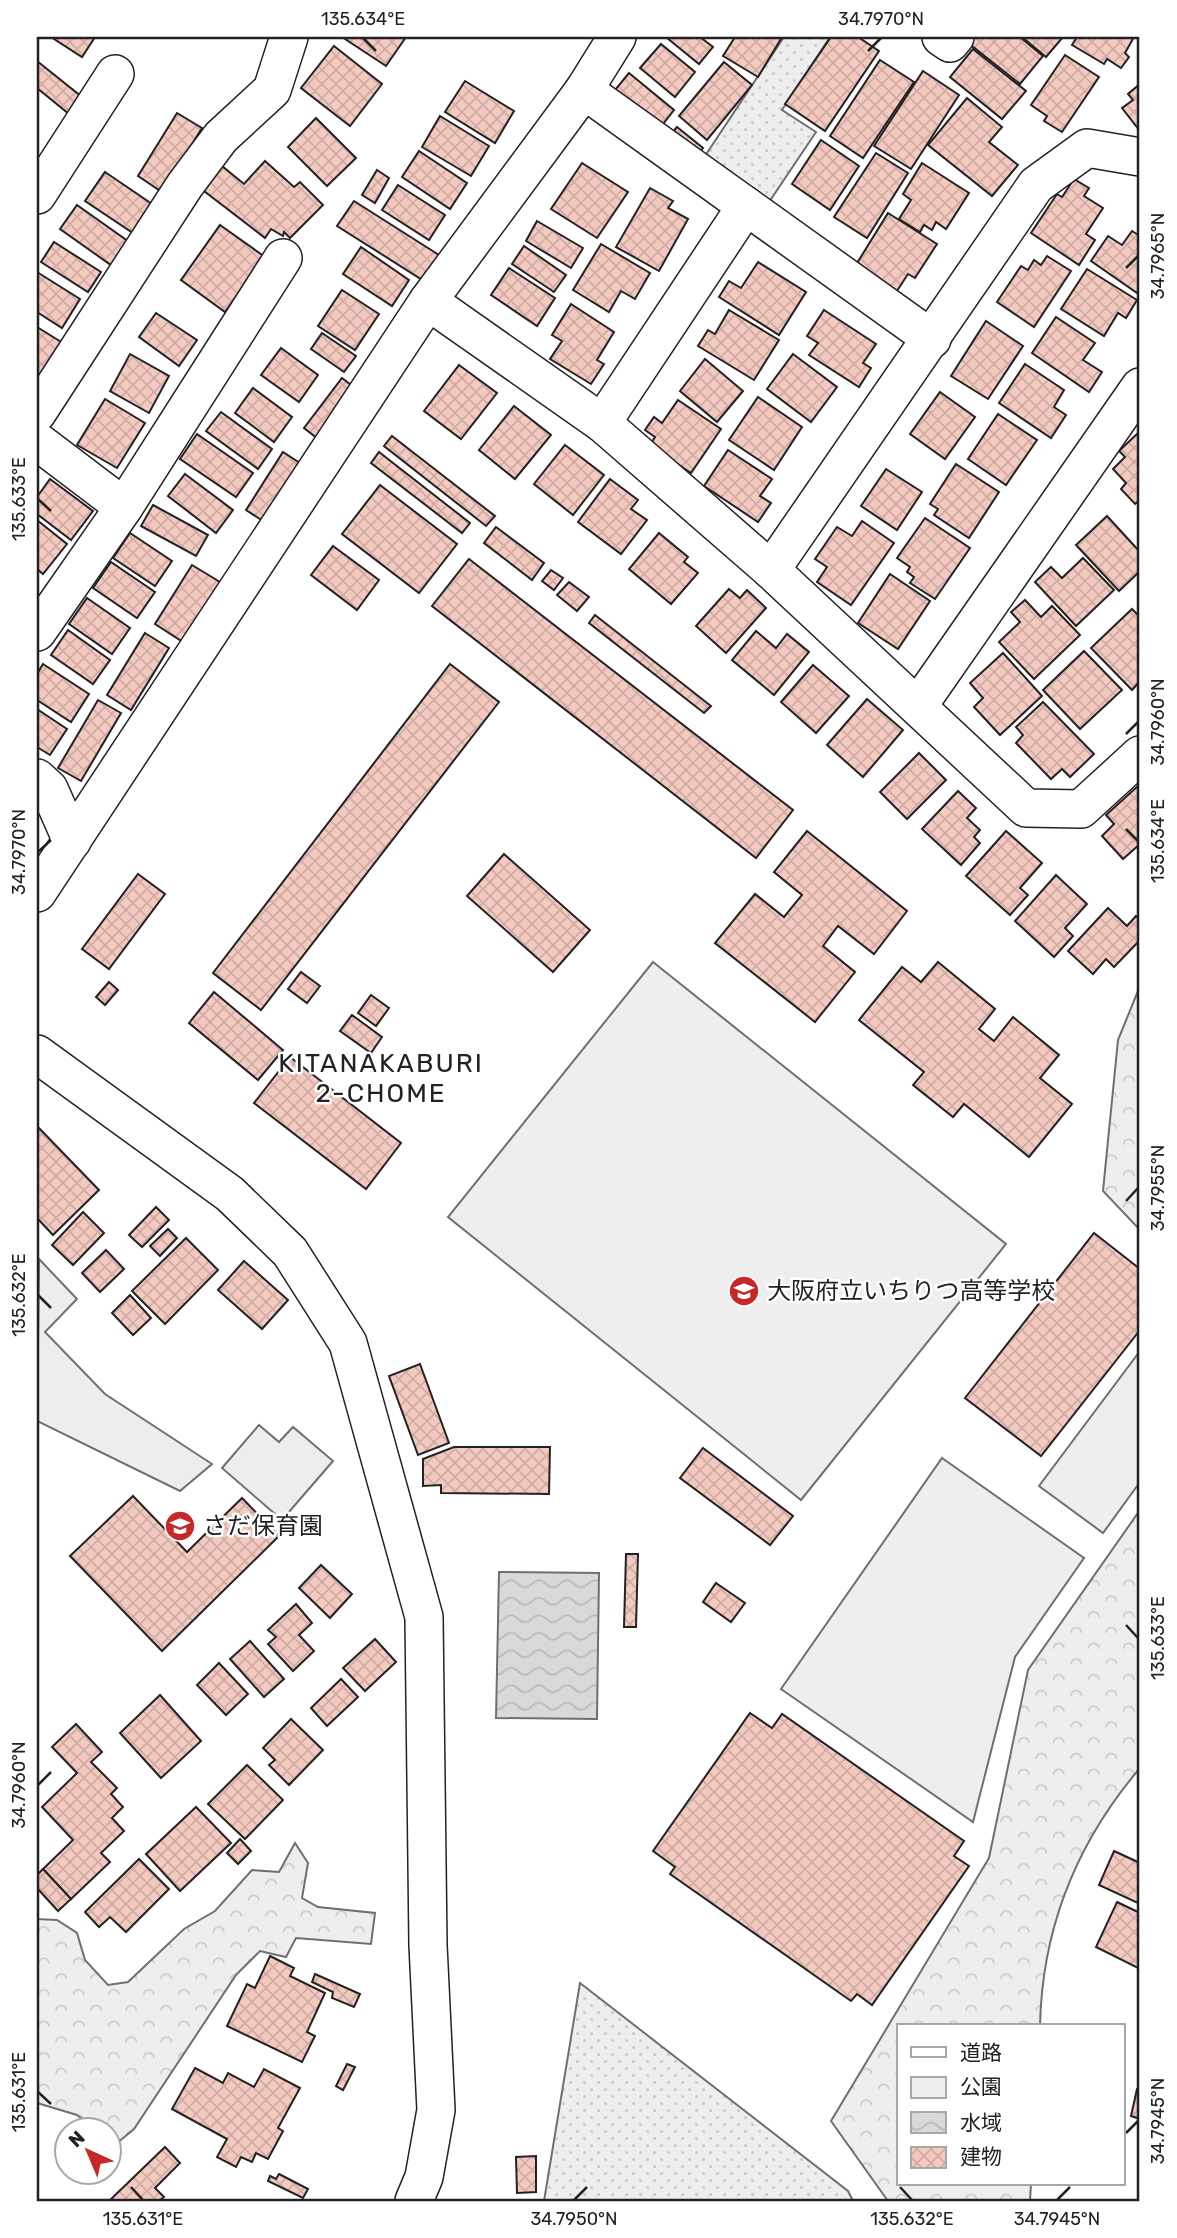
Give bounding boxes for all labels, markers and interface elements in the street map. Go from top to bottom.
text: 135.634°E [321,8,405,30]
text: 34.7970°N [838,8,924,30]
text: 34.7965°N [1147,213,1169,299]
text: 135.633°E [8,457,30,541]
text: 34.7960°N [1147,678,1169,766]
text: 135.634°E [1147,799,1169,883]
text: 34.7970°N [8,809,30,895]
district label: KITANAKABURI 2-CHOME [278,1048,484,1109]
text: 34.7955°N [1147,1145,1169,1231]
text: 135.632°E [8,1253,30,1337]
school or university icon: 大阪府立いちりつ高等学校 [727,1274,761,1308]
place label: 大阪府立いちりつ高等学校 [767,1277,1055,1305]
school or university icon: さだ保育園 [163,1509,197,1543]
place label: さだ保育園 [203,1512,323,1540]
text: 135.633°E [1147,1596,1169,1680]
text: 34.7960°N [8,1741,30,1829]
legend [897,2024,1124,2186]
text: 道路 [960,2040,1002,2065]
text: 135.631°E [8,2052,30,2132]
text: 公園 [960,2074,1002,2099]
text: 34.7945°N [1147,2078,1169,2164]
text: 水域 [960,2110,1002,2135]
north arrow [52,2116,122,2186]
text: N [64,2126,89,2152]
text: 建物 [960,2144,1002,2169]
text: 135.631°E [103,2208,183,2230]
text: 34.7950°N [530,2208,618,2230]
text: 135.632°E [870,2208,954,2230]
text: 34.7945°N [1014,2208,1100,2230]

